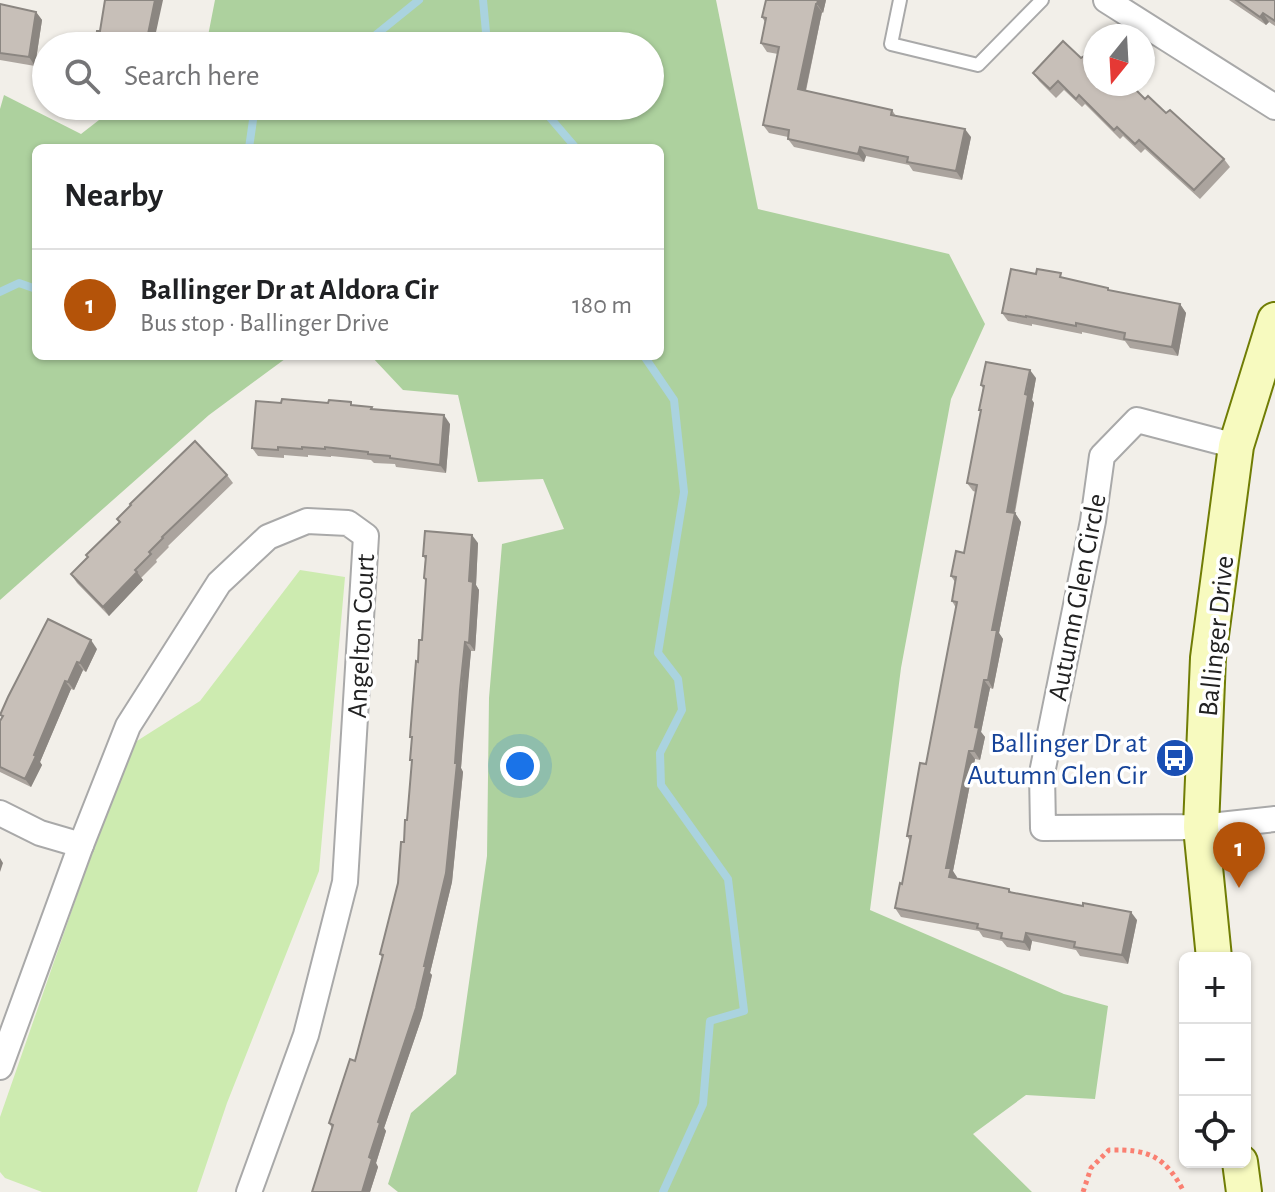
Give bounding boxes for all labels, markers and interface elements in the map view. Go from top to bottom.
north arrow [1083,24,1155,96]
search box [32,32,664,120]
icon: search [60,54,104,98]
text: Search here [124,61,260,91]
text: Nearby [64,179,163,213]
text: Ballinger Dr at Aldora Cir [140,275,438,305]
text: 1 [85,292,95,318]
text: 180 m [572,292,632,318]
text: Bus stop · Ballinger Drive [140,310,389,336]
street label: Autumn Glen Circle [1044,491,1112,703]
street label: Angelton Court [344,553,380,719]
street label: Ballinger Drive [1195,554,1239,718]
place label: Ballinger Dr at Autumn Glen Cir [967,730,1147,790]
bus stop icon: Ballinger Dr at Autumn Glen Cir [1154,737,1196,779]
your location [500,746,540,786]
pin: 1 [1213,822,1265,888]
map controls [1179,952,1251,1168]
button: + [1179,952,1251,1024]
button: − [1179,1024,1251,1096]
button: locate [1179,1096,1251,1168]

